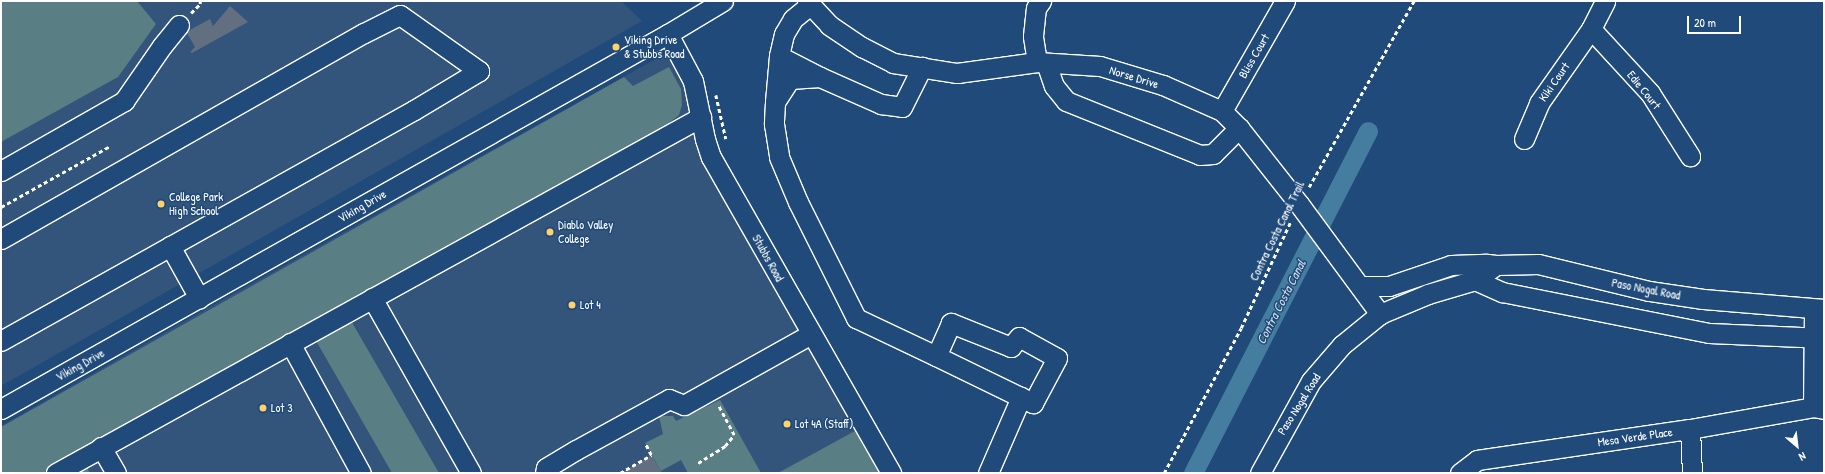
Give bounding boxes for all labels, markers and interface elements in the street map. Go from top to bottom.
scale bar [1689,8,1743,34]
text: 20 m [1694,14,1716,31]
street label: Bliss Court [1236,31,1272,81]
place label: Viking Drive & Stubbs Road [624,33,684,61]
marker: Viking Drive & Stubbs Road [611,42,621,52]
street label: Kiki Court [1535,60,1573,104]
street label: Norse Drive [1108,63,1160,91]
street label: Edie Court [1624,68,1664,112]
street label: Contra Costa Canal Trail [1247,179,1307,283]
street label: Viking Drive [335,186,389,226]
place label: College Park High School [169,190,223,218]
marker: College Park High School [156,199,166,209]
place label: Diablo Valley College [558,218,613,246]
marker: Diablo Valley College [545,227,555,237]
street label: Stubbs Road [749,232,787,284]
water label: Contra Costa Canal [1253,257,1309,347]
street label: Paso Nogal Road [1610,275,1682,303]
place label: Lot 4 [580,298,601,312]
marker: Lot 4 [567,300,577,310]
street label: Viking Drive [53,346,107,384]
street label: Paso Nogal Road [1274,371,1324,437]
place label: Lot 3 [271,401,293,415]
marker: Lot 3 [258,403,268,413]
place label: Lot 4A (Staff) [795,417,853,431]
marker: Lot 4A (Staff) [782,419,792,429]
street label: Mesa Verde Place [1597,425,1673,449]
north arrow [1777,426,1817,466]
text: N [1797,449,1809,464]

